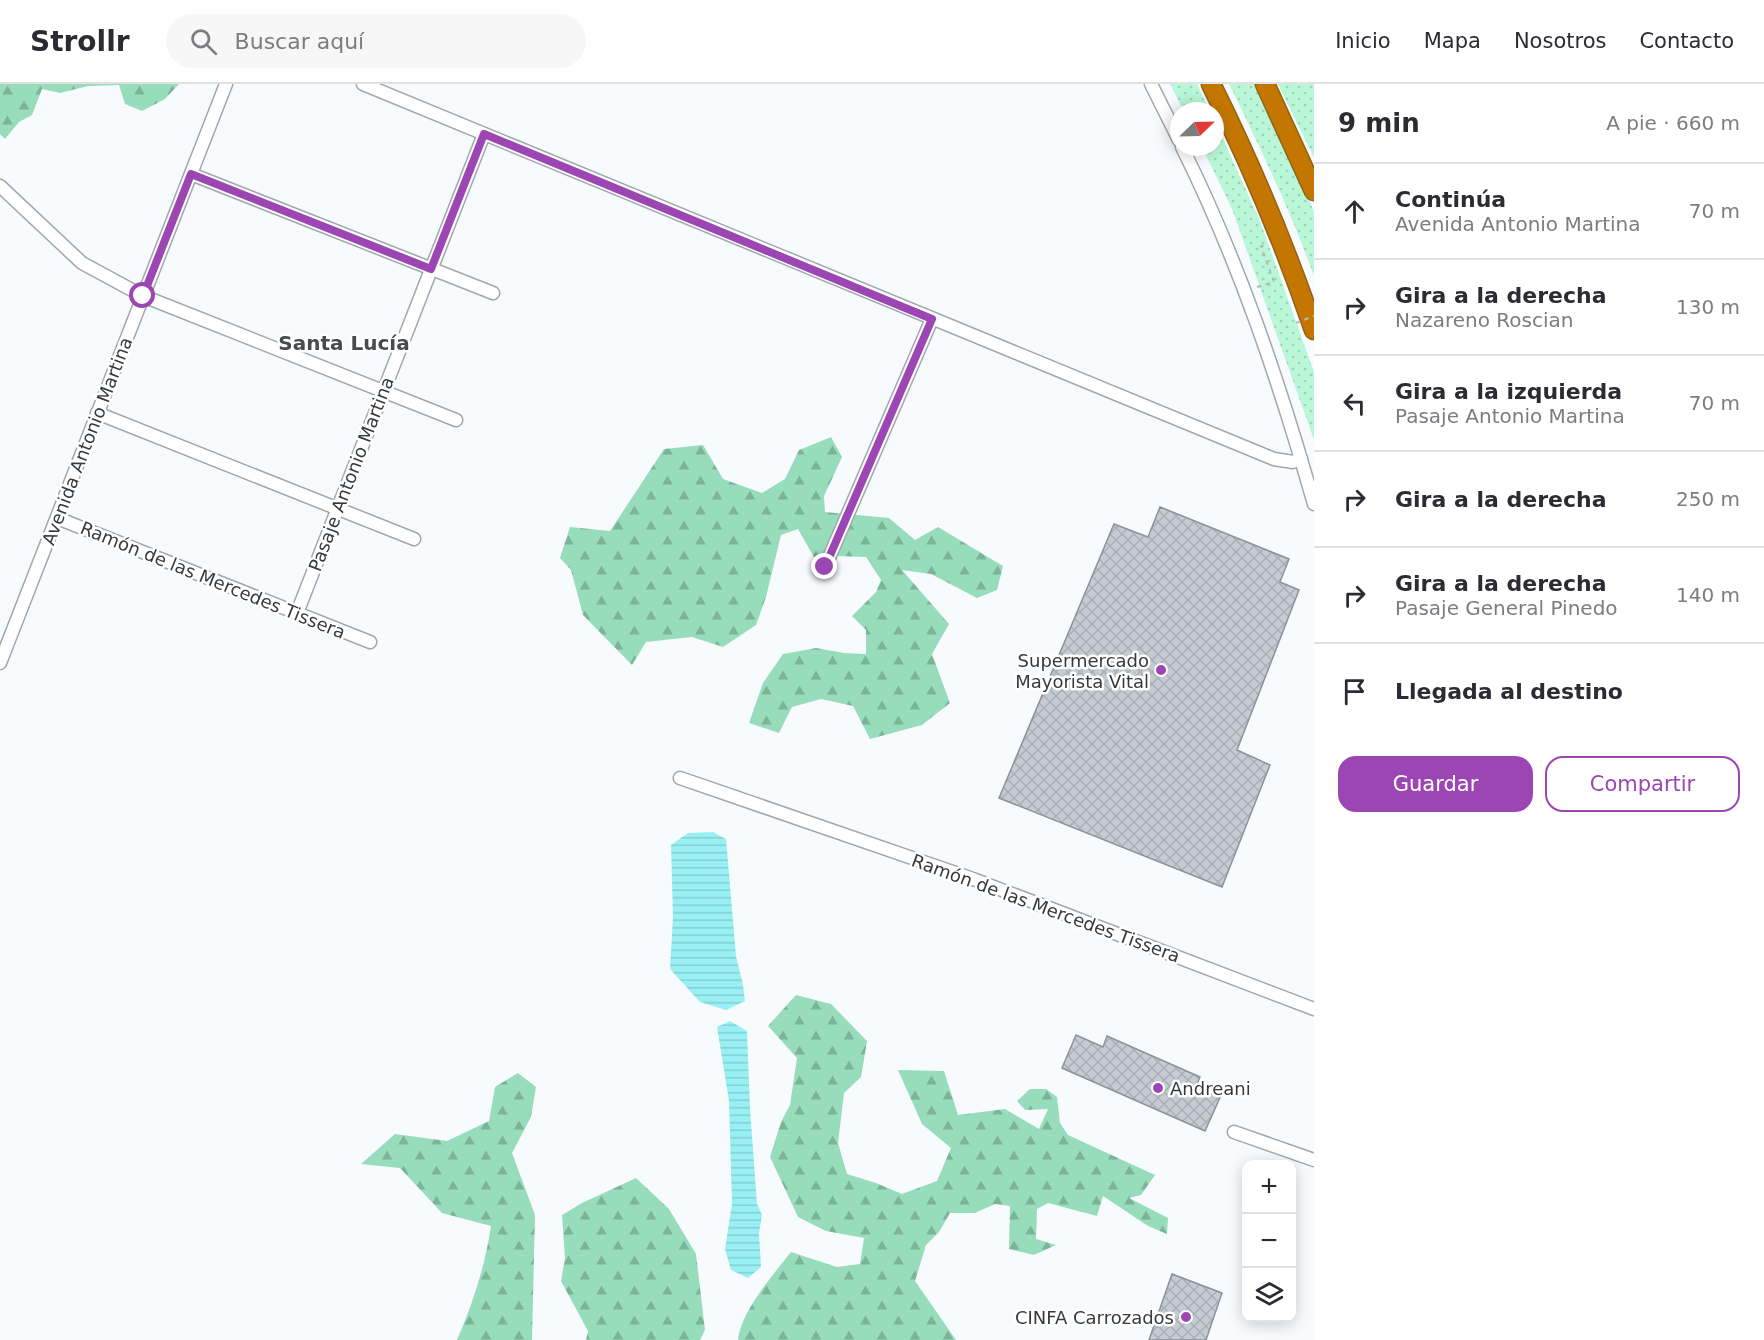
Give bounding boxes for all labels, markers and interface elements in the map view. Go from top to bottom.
search box [166,14,586,68]
text: Strollr [30,25,130,58]
icon: search [187,25,220,58]
text: Buscar aquí [235,29,364,54]
text: Inicio [1335,29,1391,53]
text: Mapa [1424,29,1481,53]
text: Nosotros [1514,29,1606,53]
text: Contacto [1639,29,1734,53]
north arrow [1170,102,1224,156]
text: 9 min [1338,108,1420,138]
text: A pie · 660 m [1606,111,1740,135]
text: Continúa [1395,187,1506,212]
icon: ahead [1338,195,1371,228]
text: 70 m [1689,199,1740,223]
text: Avenida Antonio Martina [1395,212,1641,236]
route start [129,282,155,308]
text: Gira a la derecha [1395,283,1607,308]
icon: right [1338,291,1371,324]
text: 130 m [1676,295,1740,319]
text: Nazareno Roscian [1395,308,1573,332]
district label: Santa Lucía [278,331,410,355]
street label: Avenida Antonio Martina [38,334,136,548]
street label: Pasaje Antonio Martina [304,374,398,574]
text: Gira a la izquierda [1395,379,1622,404]
icon: left [1338,387,1371,420]
text: 70 m [1689,391,1740,415]
text: Pasaje Antonio Martina [1395,404,1625,428]
icon: right [1338,483,1371,516]
text: Gira a la derecha [1395,487,1607,512]
text: 250 m [1676,487,1740,511]
street label: Ramón de las Mercedes Tissera [77,517,349,643]
route end [811,553,837,579]
text: Gira a la derecha [1395,571,1607,596]
icon: right [1338,579,1371,612]
text: 140 m [1676,583,1740,607]
text: Pasaje General Pinedo [1395,596,1618,620]
place label: Supermercado Mayorista Vital [1015,650,1149,692]
marker: Supermercado Mayorista Vital [1154,663,1168,677]
icon: arrive [1338,675,1371,708]
text: Llegada al destino [1395,679,1623,704]
button: Guardar [1338,756,1533,812]
button: Compartir [1545,756,1740,812]
street label: Ramón de las Mercedes Tissera [909,850,1183,966]
place label: Andreani [1170,1078,1251,1099]
marker: Andreani [1151,1081,1165,1095]
map controls [1242,1160,1296,1322]
button: + [1242,1160,1296,1214]
button: − [1242,1214,1296,1268]
button: layers [1242,1268,1296,1322]
place label: CINFA Carrozados [1015,1307,1174,1328]
marker: CINFA Carrozados [1179,1310,1193,1324]

